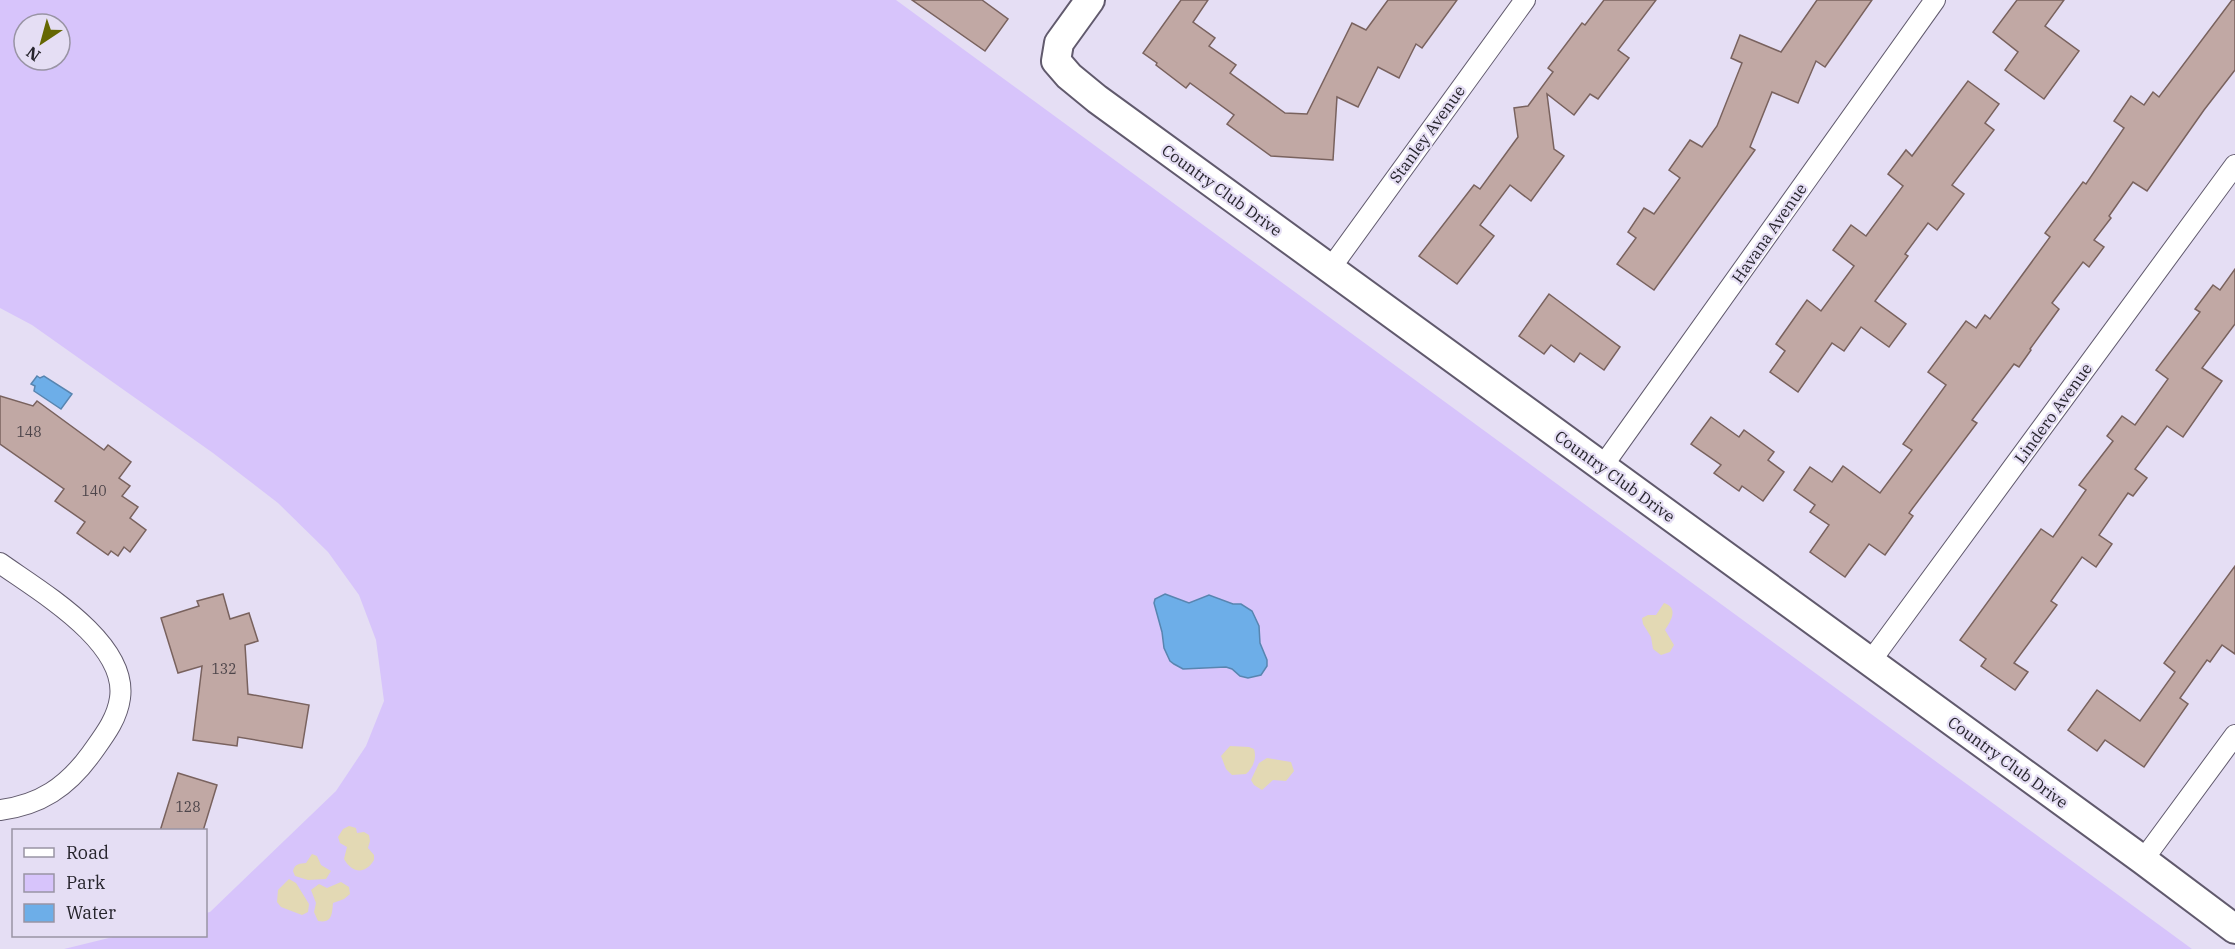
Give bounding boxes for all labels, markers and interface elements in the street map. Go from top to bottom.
north arrow [12,12,72,72]
text: N [22,42,44,66]
street label: Stanley Avenue [1385,81,1469,187]
street label: Country Club Drive [1158,140,1286,240]
street label: Havana Avenue [1727,179,1811,287]
street label: Lindero Avenue [2010,359,2096,467]
house number: 148 [16,423,42,441]
street label: Country Club Drive [1551,426,1679,526]
house number: 140 [81,482,107,500]
house number: 132 [211,660,237,678]
street label: Country Club Drive [1944,712,2072,812]
house number: 128 [175,798,201,816]
legend [12,829,207,937]
text: Road [66,841,109,864]
text: Park [66,871,106,894]
text: Water [66,901,116,924]

